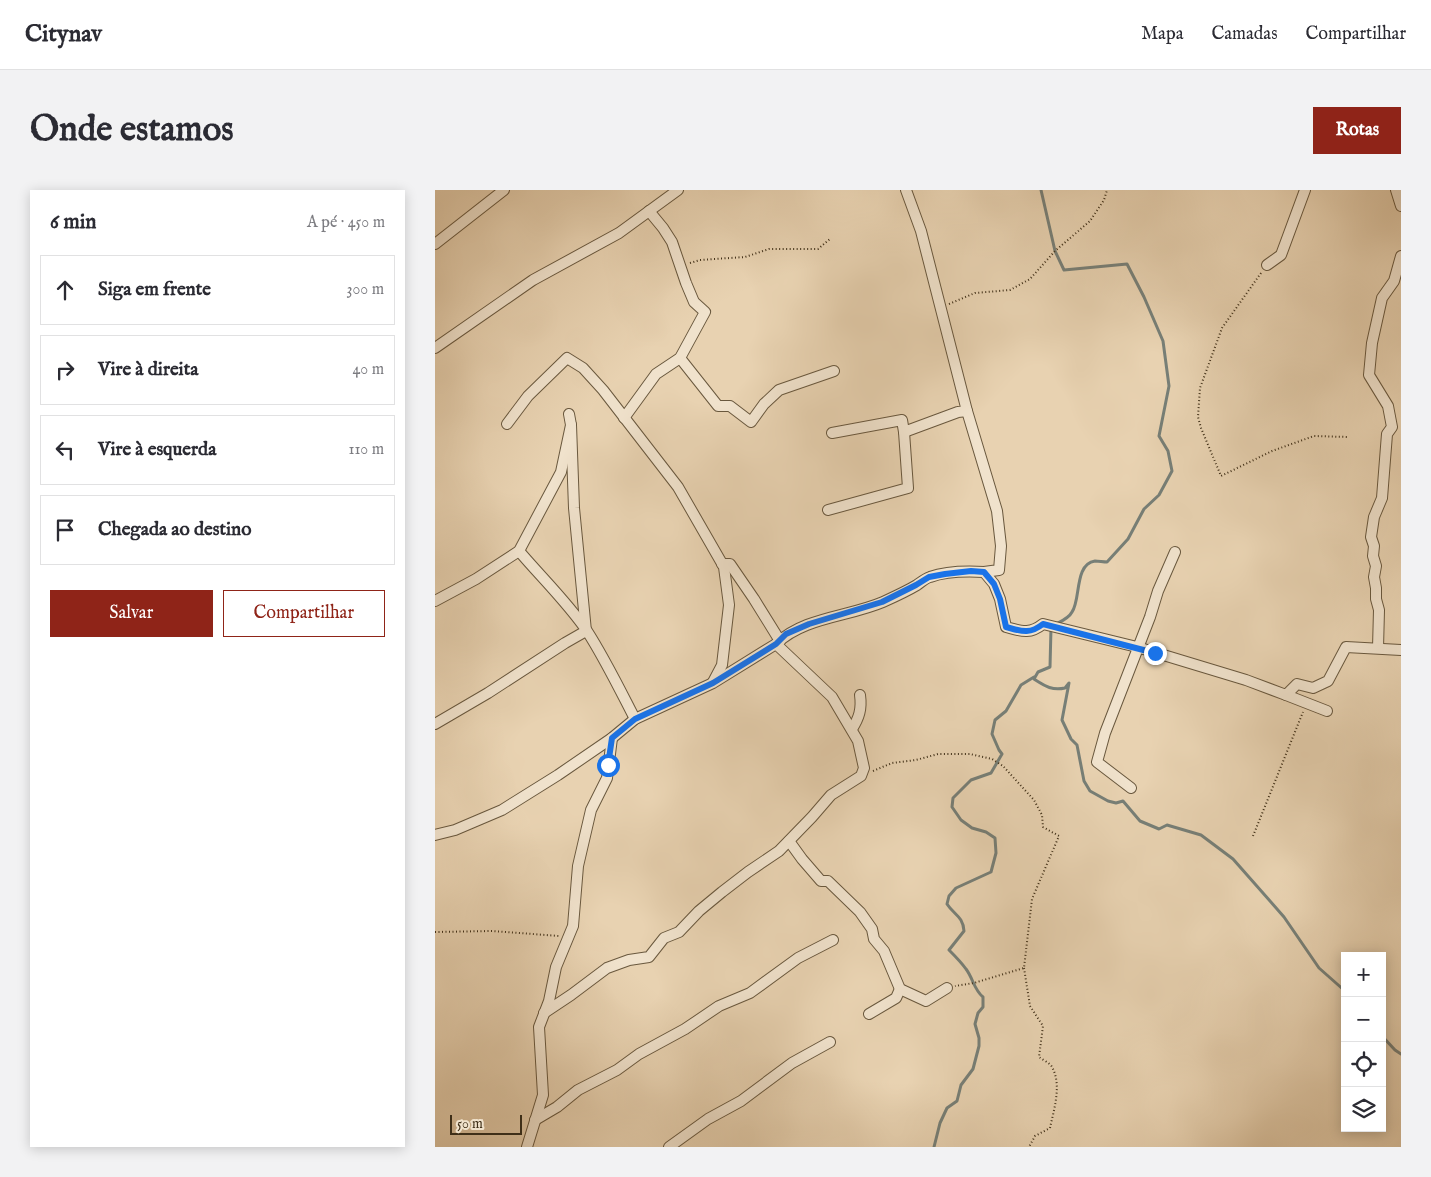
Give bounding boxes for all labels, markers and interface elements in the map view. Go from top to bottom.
text: Citynav [25,19,102,50]
text: Mapa [1141,23,1183,46]
text: Camadas [1211,23,1277,46]
text: Compartilhar [1305,23,1406,46]
button: Rotas [1313,107,1401,154]
text: Onde estamos [30,108,234,153]
text: 6 min [50,209,96,236]
text: A pé · 450 m [307,213,385,233]
icon: ahead [51,276,79,304]
text: Siga em frente [98,278,211,302]
text: 300 m [346,280,384,300]
icon: right [51,356,79,384]
text: Vire à direita [98,358,198,382]
text: 40 m [352,360,384,380]
icon: left [51,436,79,464]
text: Vire à esquerda [98,438,216,462]
text: 110 m [348,440,384,460]
icon: arrive [51,516,79,544]
text: Chegada ao destino [98,518,251,542]
button: Salvar [50,590,213,637]
button: Compartilhar [223,590,385,637]
route end [1144,642,1167,665]
route start [597,754,620,777]
map controls [1341,952,1386,1132]
button: + [1341,952,1386,997]
button: − [1341,997,1386,1042]
button: locate [1341,1042,1386,1087]
button: layers [1341,1087,1386,1132]
scale bar [450,1112,523,1135]
text: 50 m [457,1115,483,1133]

